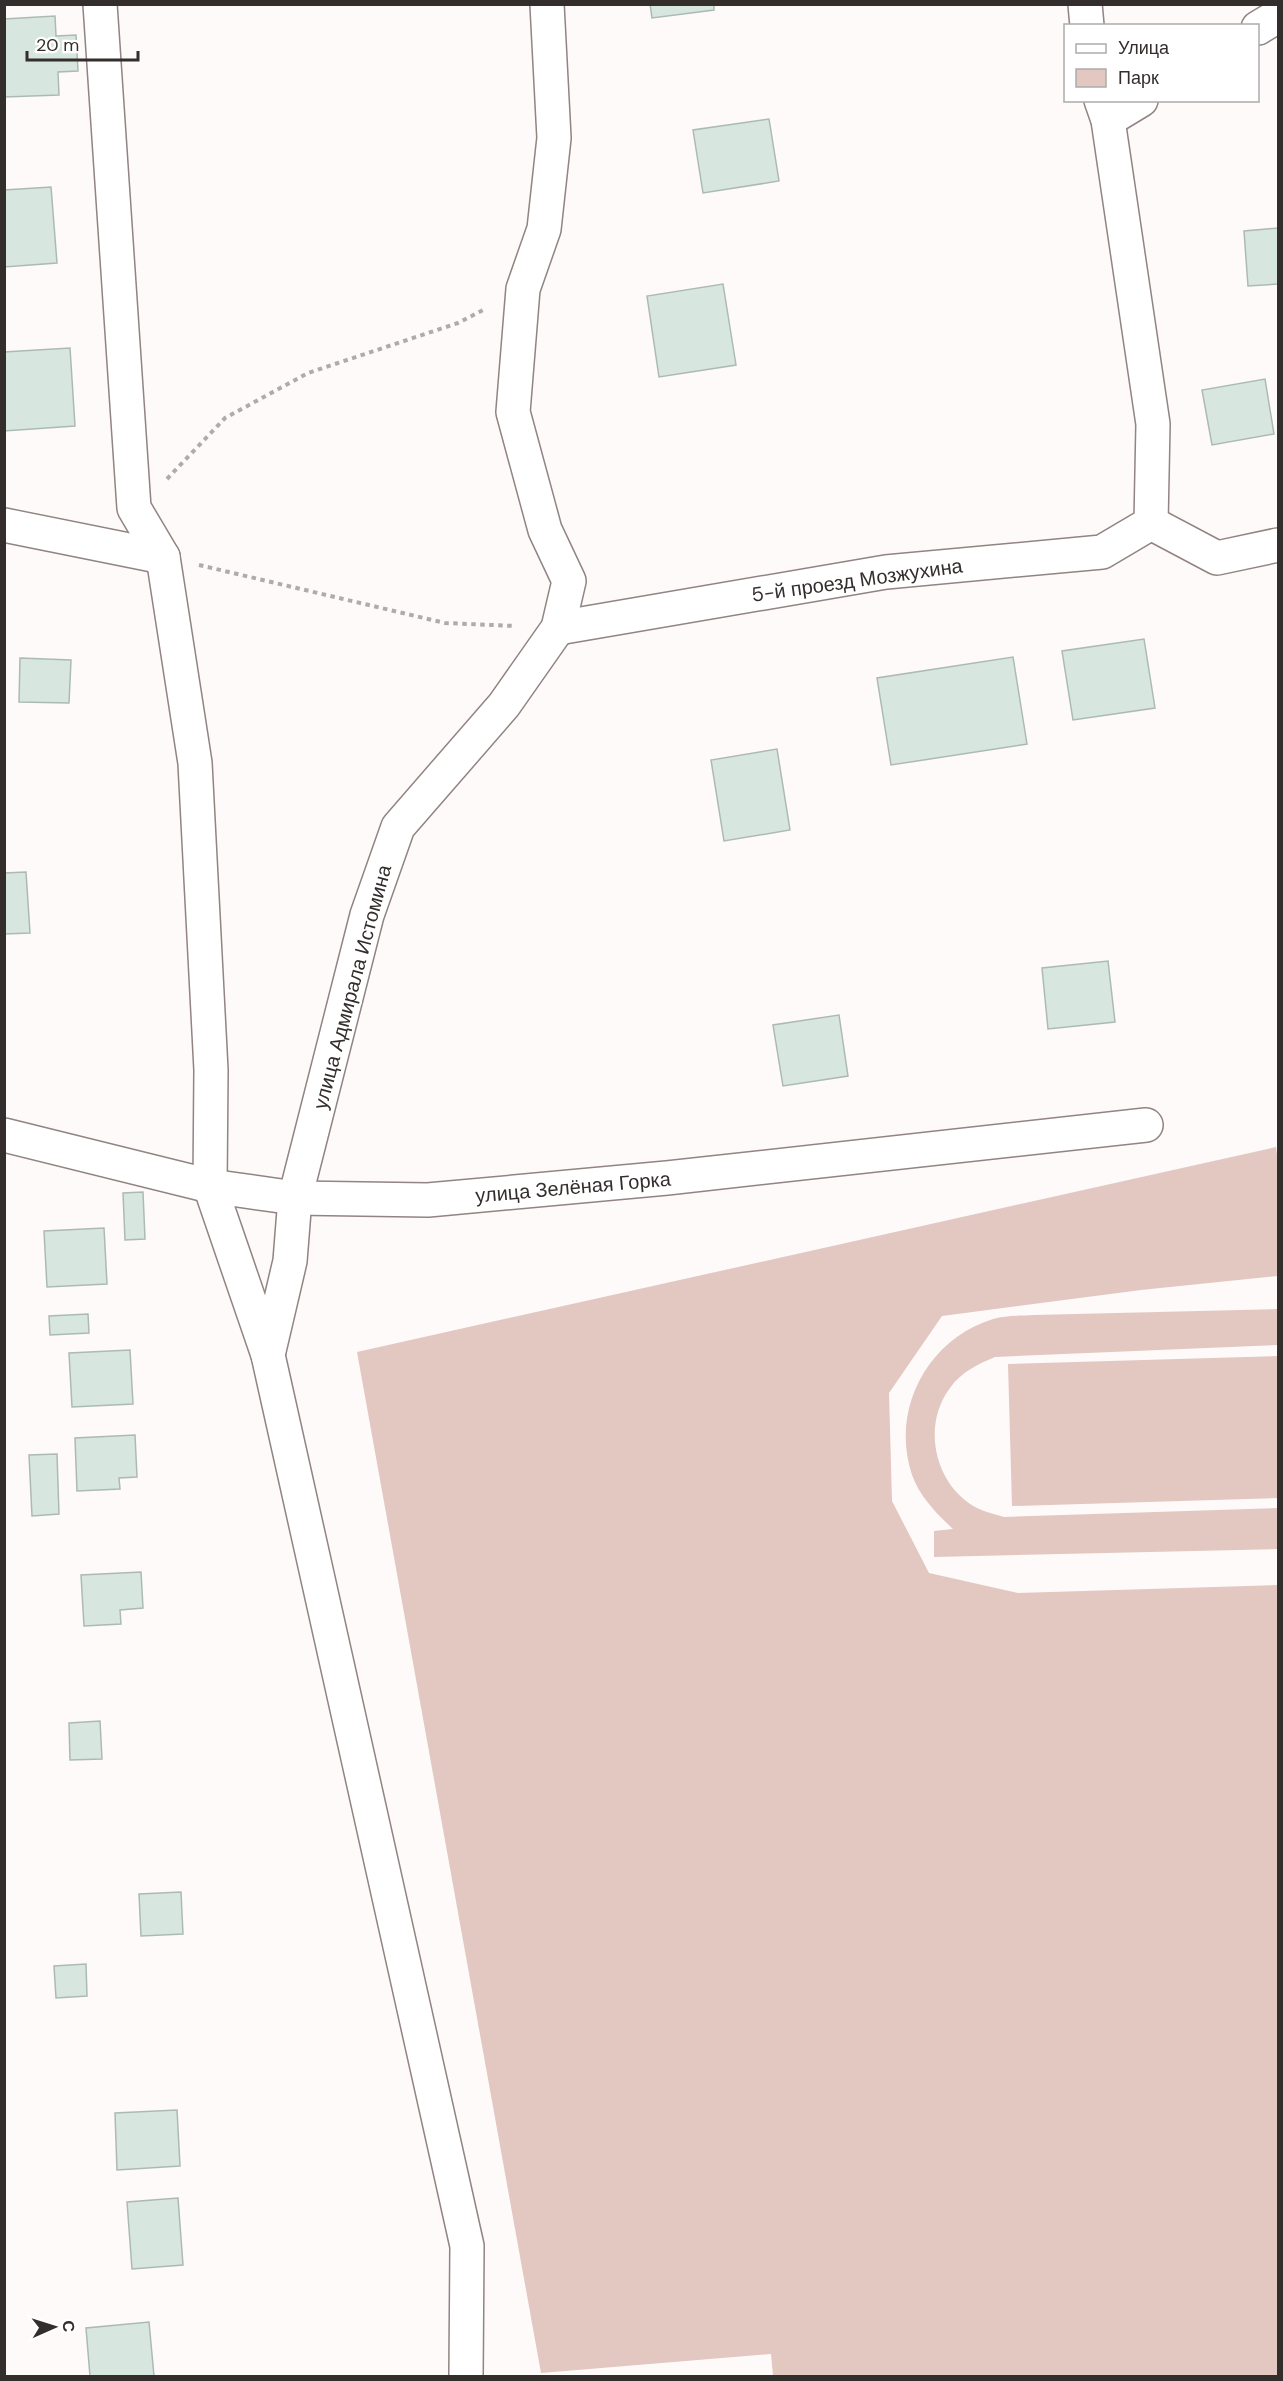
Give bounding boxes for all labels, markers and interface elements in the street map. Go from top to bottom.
scale bar [27,24,138,62]
legend [1064,24,1259,102]
text: 20 m [36,33,79,57]
text: Улица [1118,36,1170,60]
text: Парк [1118,66,1159,90]
street label: 5-й проезд Мозжухина [750,552,965,608]
street label: улица Адмирала Истомина [307,861,397,1112]
street label: улица Зелёная Горка [474,1165,673,1208]
north arrow [24,2297,84,2357]
text: С [58,2320,79,2333]

